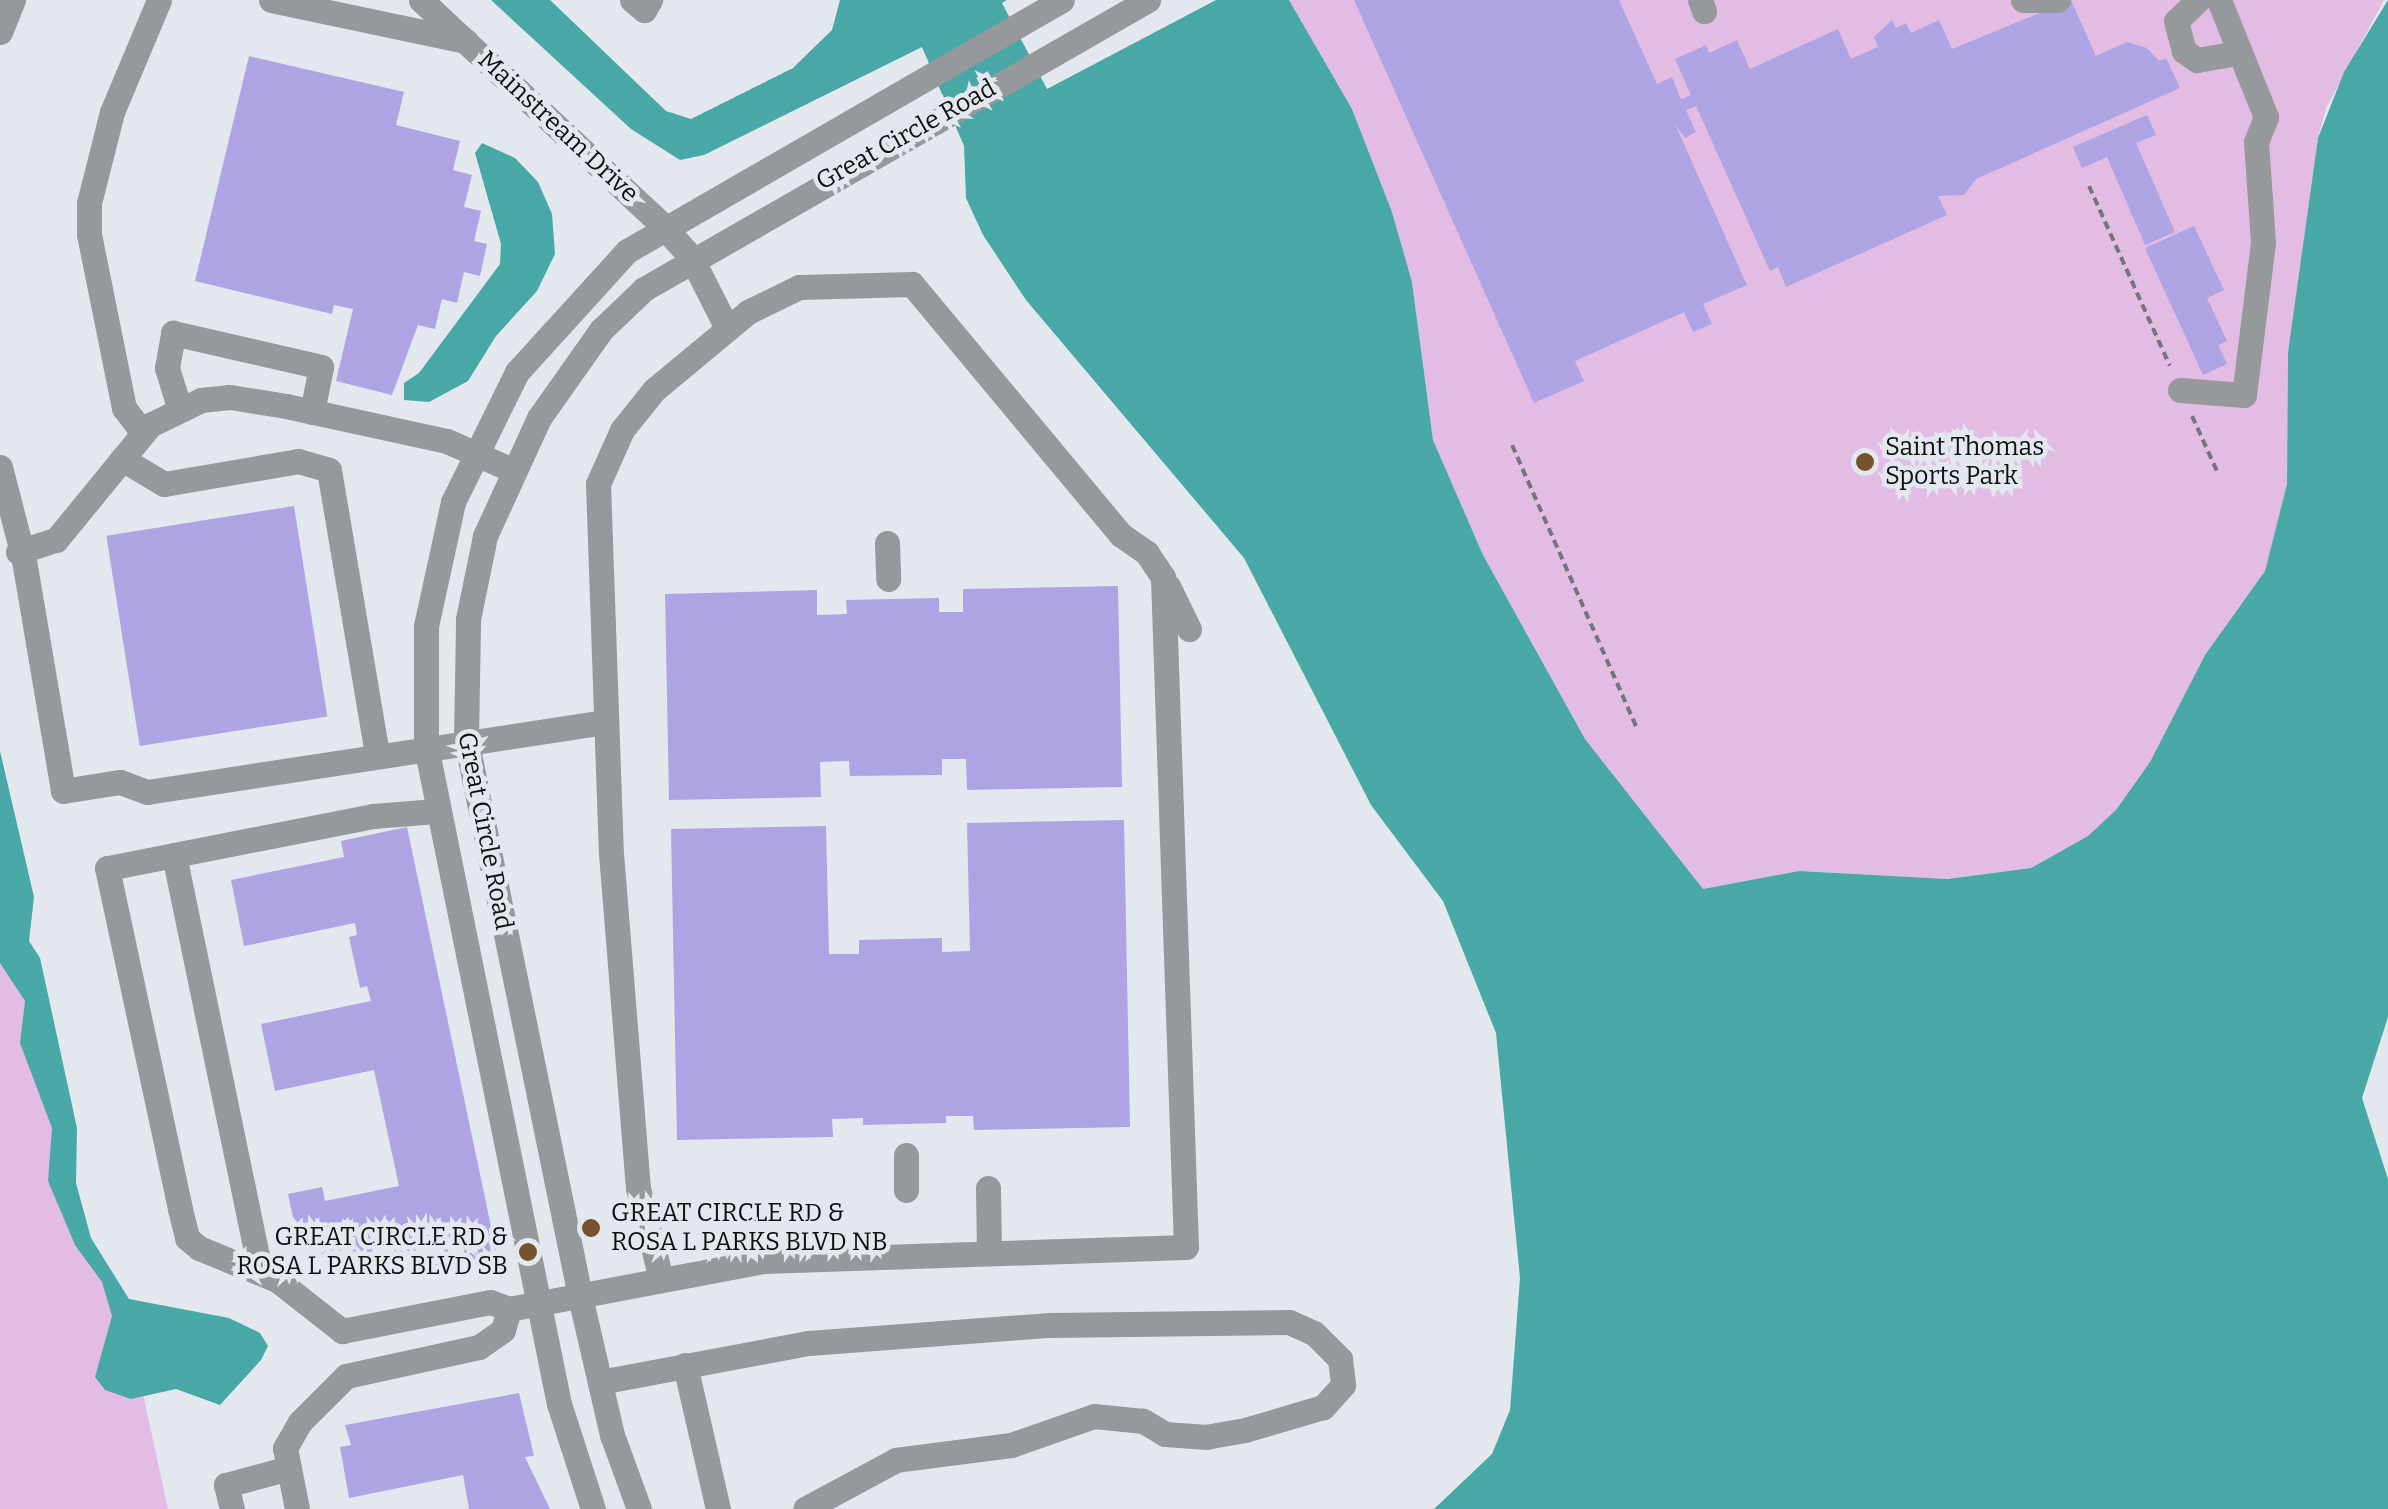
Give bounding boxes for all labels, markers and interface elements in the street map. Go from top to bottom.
street label: Mainstream Drive [472,45,644,209]
street label: Great Circle Road [811,73,1001,197]
place label: Saint Thomas Sports Park [1885,433,2044,492]
marker: Saint Thomas Sports Park [1854,451,1876,473]
street label: Great Circle Road [451,730,519,932]
place label: GREAT CIRCLE RD & ROSA L PARKS BLVD NB [611,1199,888,1258]
marker: GREAT CIRCLE RD & ROSA L PARKS BLVD NB [580,1217,602,1239]
place label: GREAT CIRCLE RD & ROSA L PARKS BLVD SB [236,1223,508,1282]
marker: GREAT CIRCLE RD & ROSA L PARKS BLVD SB [517,1241,539,1263]

